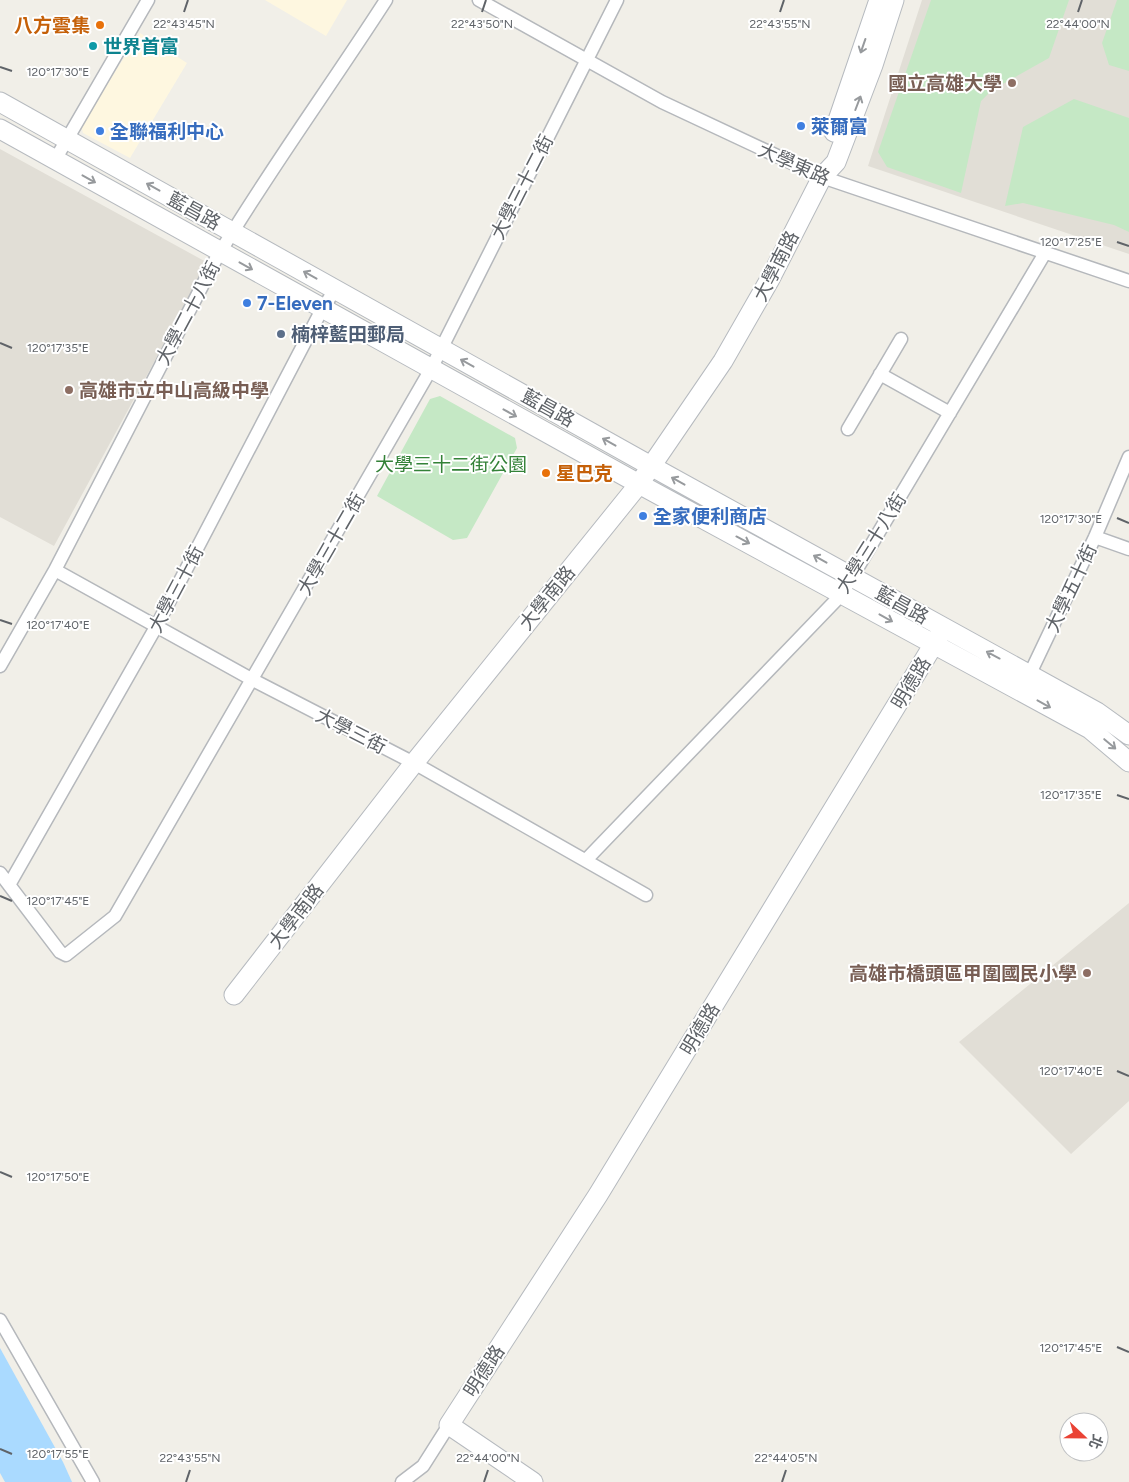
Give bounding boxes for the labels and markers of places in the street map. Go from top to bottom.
place label: 八方雲集 [14,14,90,37]
marker: 八方雲集 [94,19,106,31]
place label: 世界首富 [103,35,179,58]
marker: 世界首富 [87,40,99,52]
place label: 國立高雄大學 [888,72,1002,95]
marker: 國立高雄大學 [1006,77,1018,89]
place label: 萊爾富 [811,115,868,138]
place label: 全聯福利中心 [110,120,224,143]
marker: 萊爾富 [795,120,807,132]
marker: 全聯福利中心 [94,125,106,137]
place label: 7-Eleven [257,292,333,315]
marker: 7-Eleven [241,297,253,309]
place label: 楠梓藍田郵局 [291,323,405,346]
marker: 楠梓藍田郵局 [275,328,287,340]
place label: 高雄市立中山高級中學 [79,379,269,402]
marker: 高雄市立中山高級中學 [63,384,75,396]
place label: 星巴克 [556,462,613,485]
marker: 星巴克 [540,467,552,479]
place label: 全家便利商店 [653,505,767,528]
marker: 全家便利商店 [637,510,649,522]
place label: 高雄市橋頭區甲圍國民小學 [849,962,1077,985]
marker: 高雄市橋頭區甲圍國民小學 [1081,967,1093,979]

